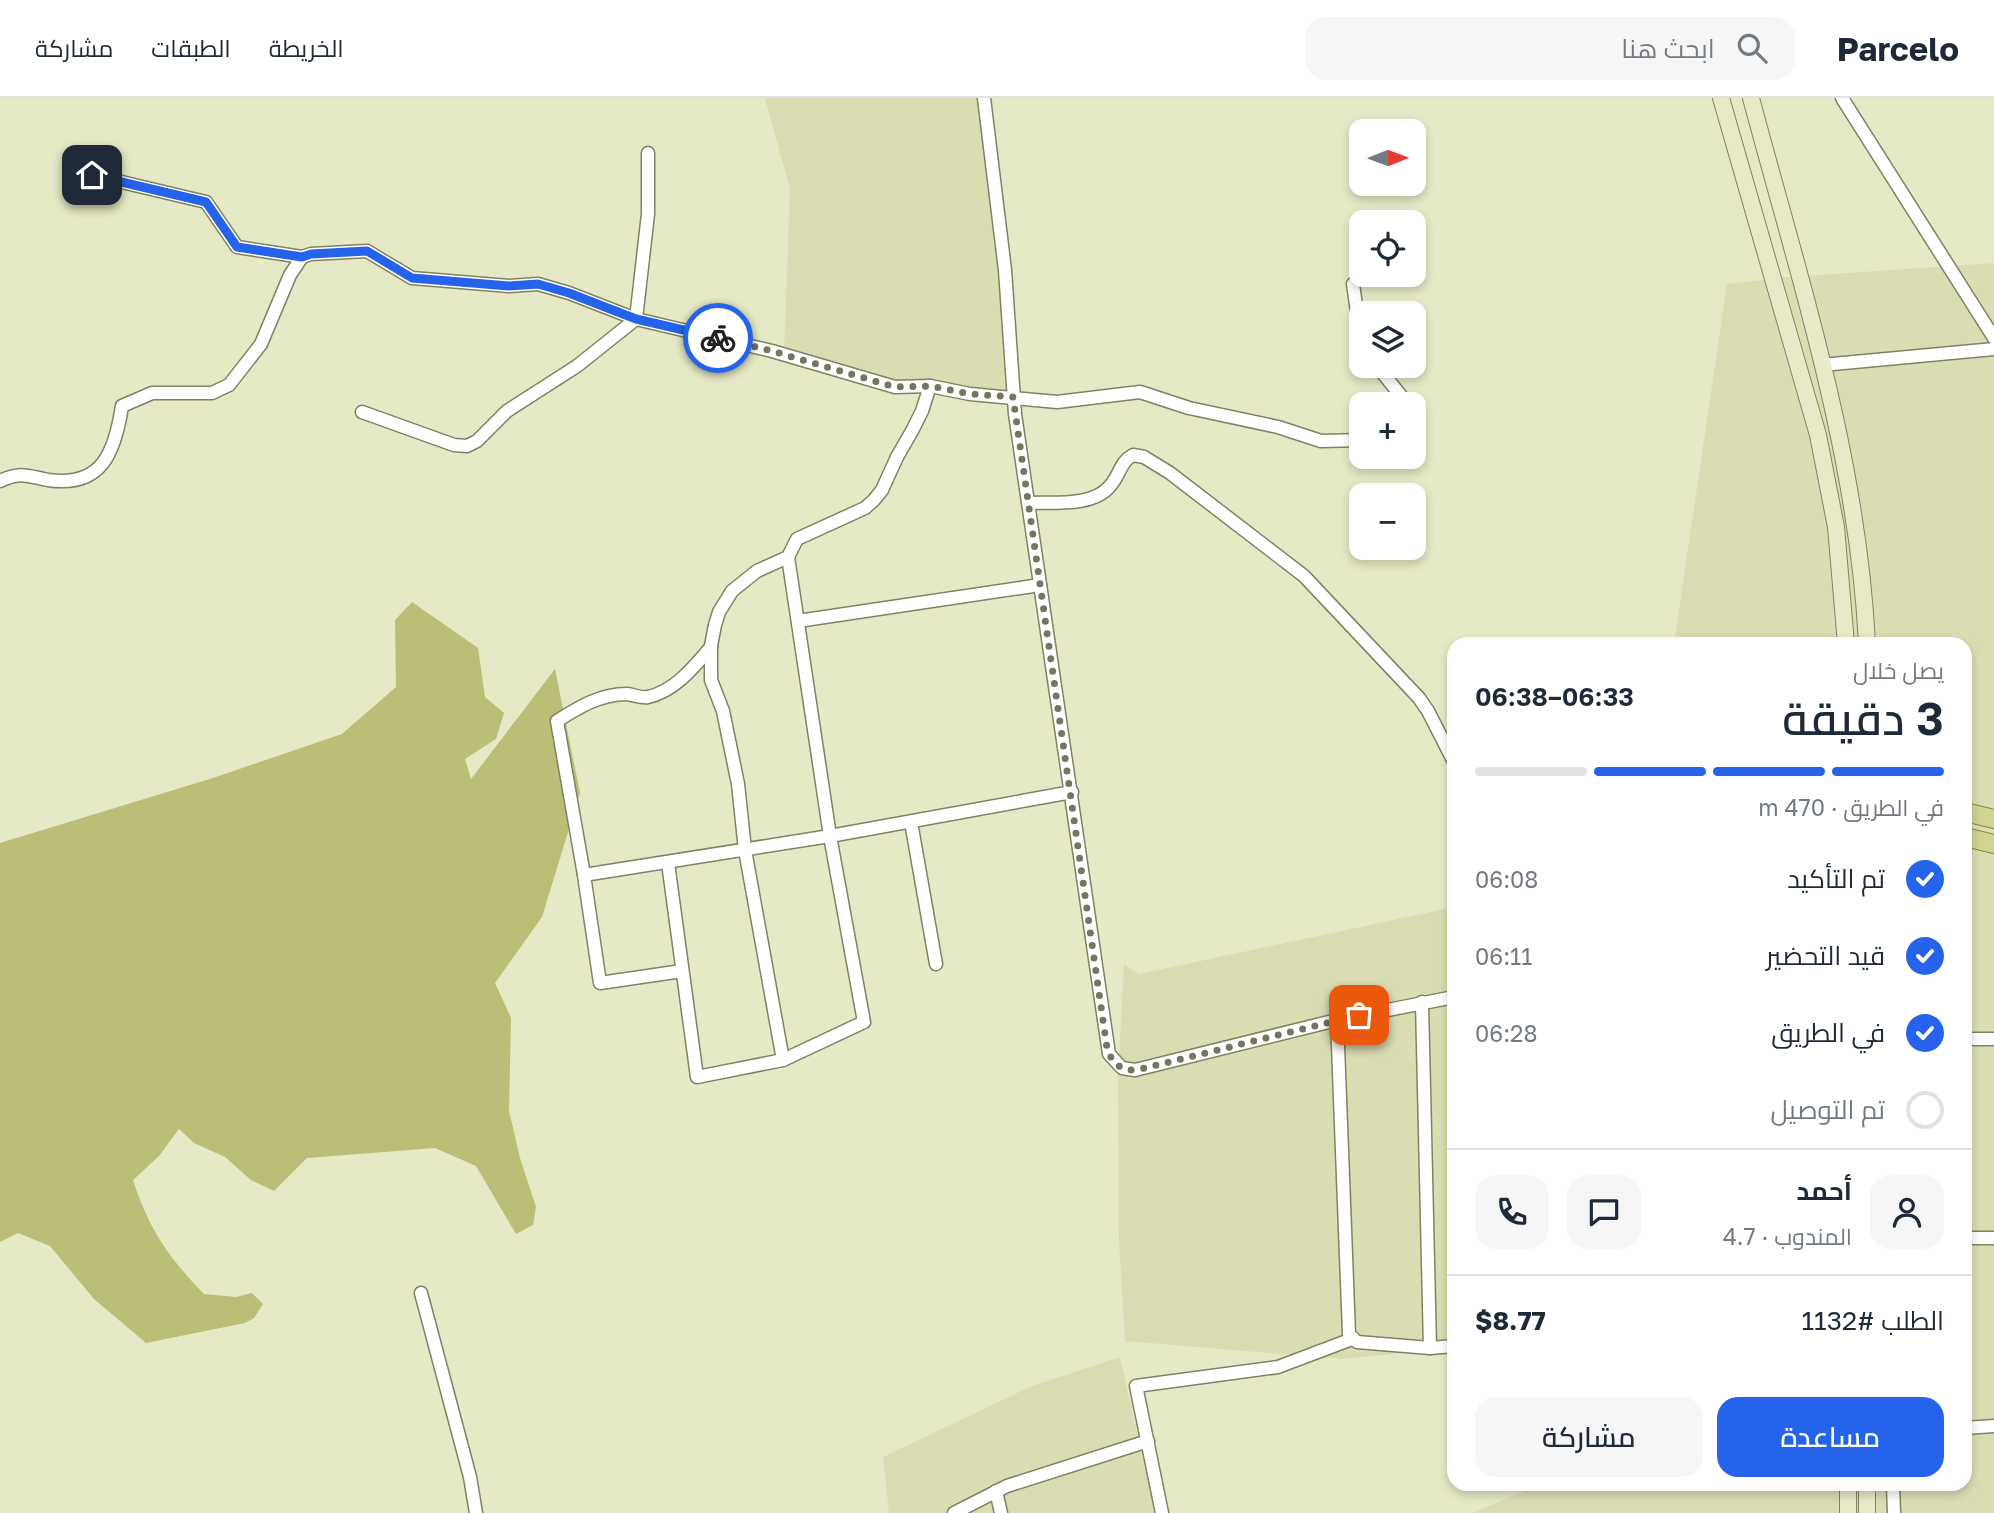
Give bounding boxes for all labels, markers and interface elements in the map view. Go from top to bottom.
search box [1305,17,1795,80]
icon: search [1733,29,1771,67]
text: Parcelo [1837,29,1959,68]
text: مشاركة [35,33,113,62]
text: الطبقات [151,33,231,62]
text: الخريطة [269,33,344,62]
text: ابحث هنا [1621,33,1715,64]
north arrow [1349,119,1426,196]
map controls [1349,119,1426,560]
pin [62,145,122,205]
icon: home [73,156,111,194]
button: locate [1349,210,1426,287]
button: layers [1349,301,1426,378]
courier [683,303,753,373]
icon: bike [699,319,737,357]
button: + [1349,392,1426,469]
button: − [1349,483,1426,560]
text: يصل خلال [1853,656,1944,684]
text: 06:33–06:38 [1475,681,1634,712]
text: 3 دقيقة [1782,690,1944,745]
text: في الطريق · 470 m [1758,793,1944,821]
icon: check [1906,860,1944,898]
text: تم التأكيد [1787,863,1885,894]
text: 06:08 [1475,865,1538,893]
icon: check [1906,937,1944,975]
text: قيد التحضير [1766,940,1885,971]
text: 06:11 [1475,942,1532,970]
pin [1329,985,1389,1045]
icon: bag [1340,996,1378,1034]
icon: check [1906,1014,1944,1052]
text: في الطريق [1771,1017,1885,1048]
text: 06:28 [1475,1019,1537,1047]
text: تم التوصيل [1770,1094,1885,1125]
button: phone [1475,1175,1549,1249]
button: chat [1567,1175,1641,1249]
text: أحمد [1796,1175,1852,1206]
button: person [1870,1175,1944,1249]
text: المندوب · 4.7 [1723,1222,1852,1250]
text: $8.77 [1475,1305,1546,1336]
text: الطلب #1132 [1801,1305,1944,1336]
button: مشاركة [1475,1397,1703,1477]
button: مساعدة [1717,1397,1944,1477]

